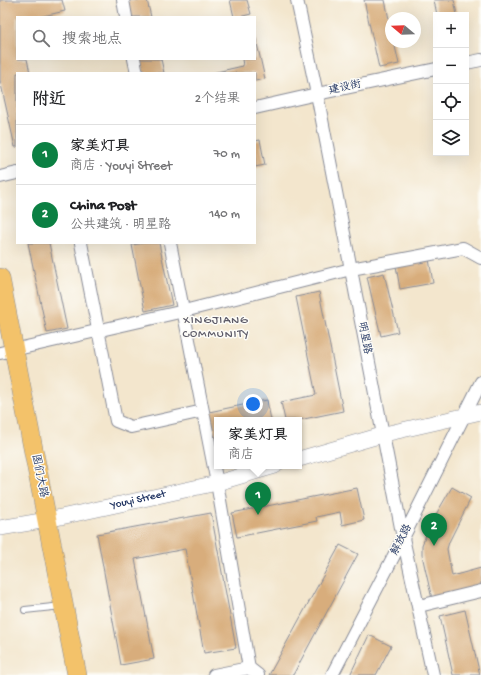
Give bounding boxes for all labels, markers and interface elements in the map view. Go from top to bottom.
north arrow [385,12,421,48]
map controls [433,12,469,156]
button: + [433,12,469,48]
search box [16,16,256,60]
icon: search [30,27,52,49]
text: 搜索地点 [62,31,122,49]
button: − [433,48,469,84]
street label: 建设街 [327,78,363,97]
button: locate [433,84,469,120]
text: 附近 [32,91,66,111]
text: 2个结果 [195,92,240,107]
button: layers [433,120,469,156]
text: 家美灯具 [70,138,130,156]
text: 1 [42,147,48,162]
text: 70 m [214,147,240,162]
text: 商店 · Youyi Street [70,159,172,174]
text: China Post [70,197,136,215]
text: 2 [42,207,48,222]
text: 140 m [209,207,240,222]
text: 公共建筑 · 明星路 [70,218,171,233]
district label: XINGJIANG COMMUNITY [182,314,250,342]
street label: 明星路 [355,320,374,355]
your location [243,394,263,414]
popup [214,417,302,469]
text: 家美灯具 [228,427,288,445]
text: 商店 [228,448,254,463]
street label: 图们大路 [29,453,50,499]
pin: 1 [245,482,271,515]
street label: Youyi Street [109,488,168,512]
pin: 2 [421,513,447,546]
street label: 解放路 [388,522,415,557]

